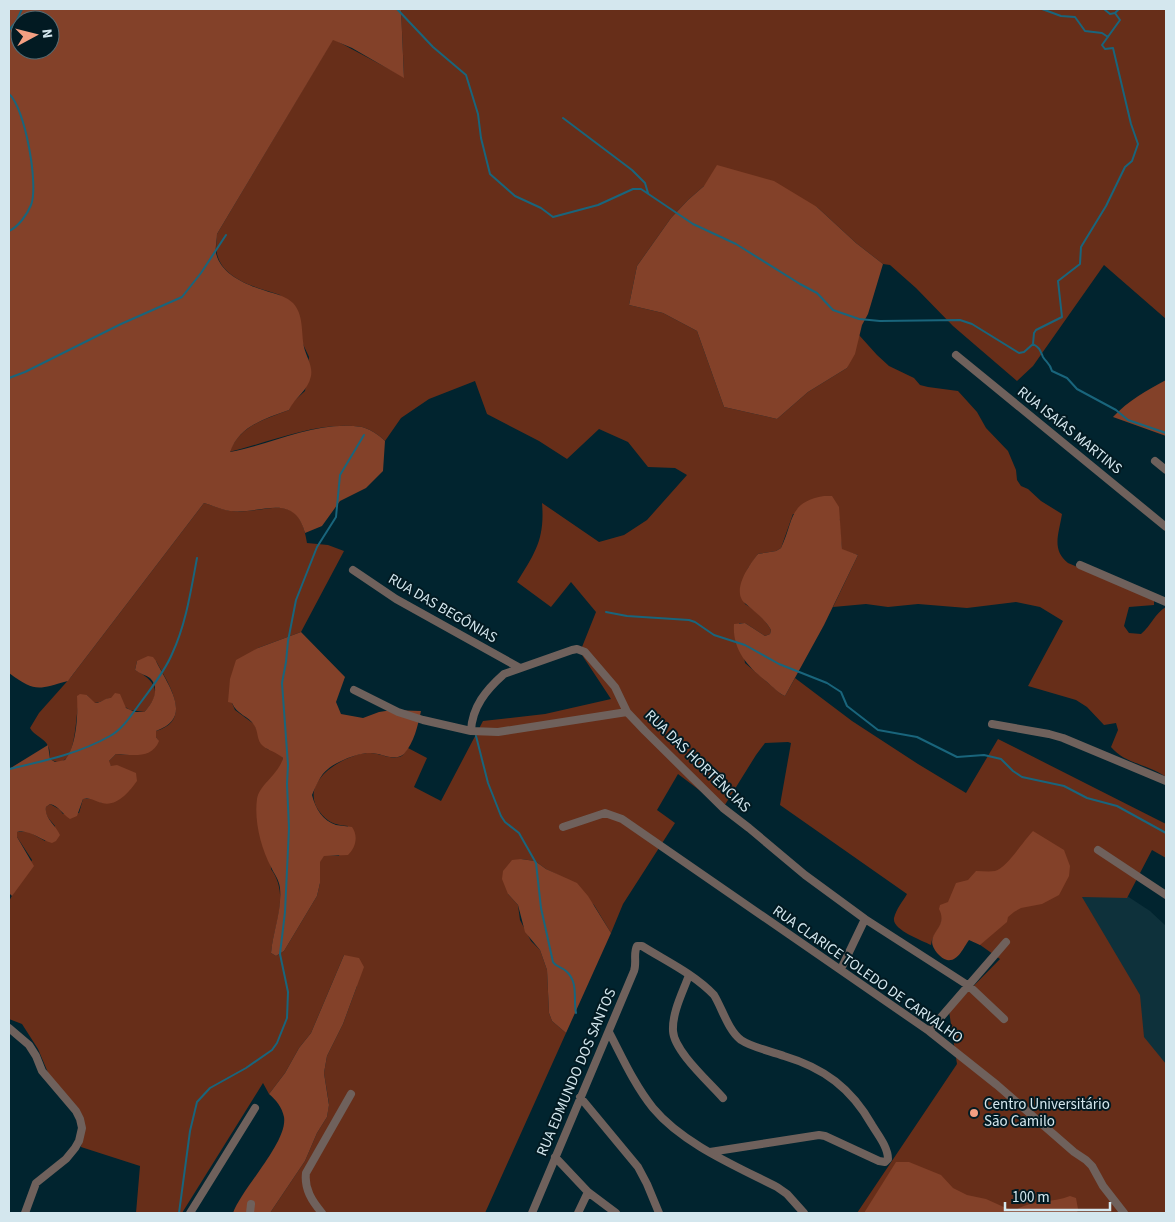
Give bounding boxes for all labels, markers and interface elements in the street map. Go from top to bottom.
north arrow [10,10,60,60]
text: N [36,28,57,39]
street label: RUA ISAÍAS MARTINS [1013,382,1127,479]
street label: RUA DAS BEGÔNIAS [384,569,501,648]
street label: RUA DAS HORTÊNCIAS [640,705,755,817]
street label: RUA CLARICE TOLEDO DE CARVALHO [768,900,967,1048]
street label: RUA EDMUNDO DOS SANTOS [532,985,621,1159]
place label: Centro Universitário São Camilo [984,1094,1110,1132]
marker: Centro Universitário São Camilo [968,1107,980,1119]
scale bar [1005,1180,1110,1212]
text: 100 m [1012,1187,1050,1208]

